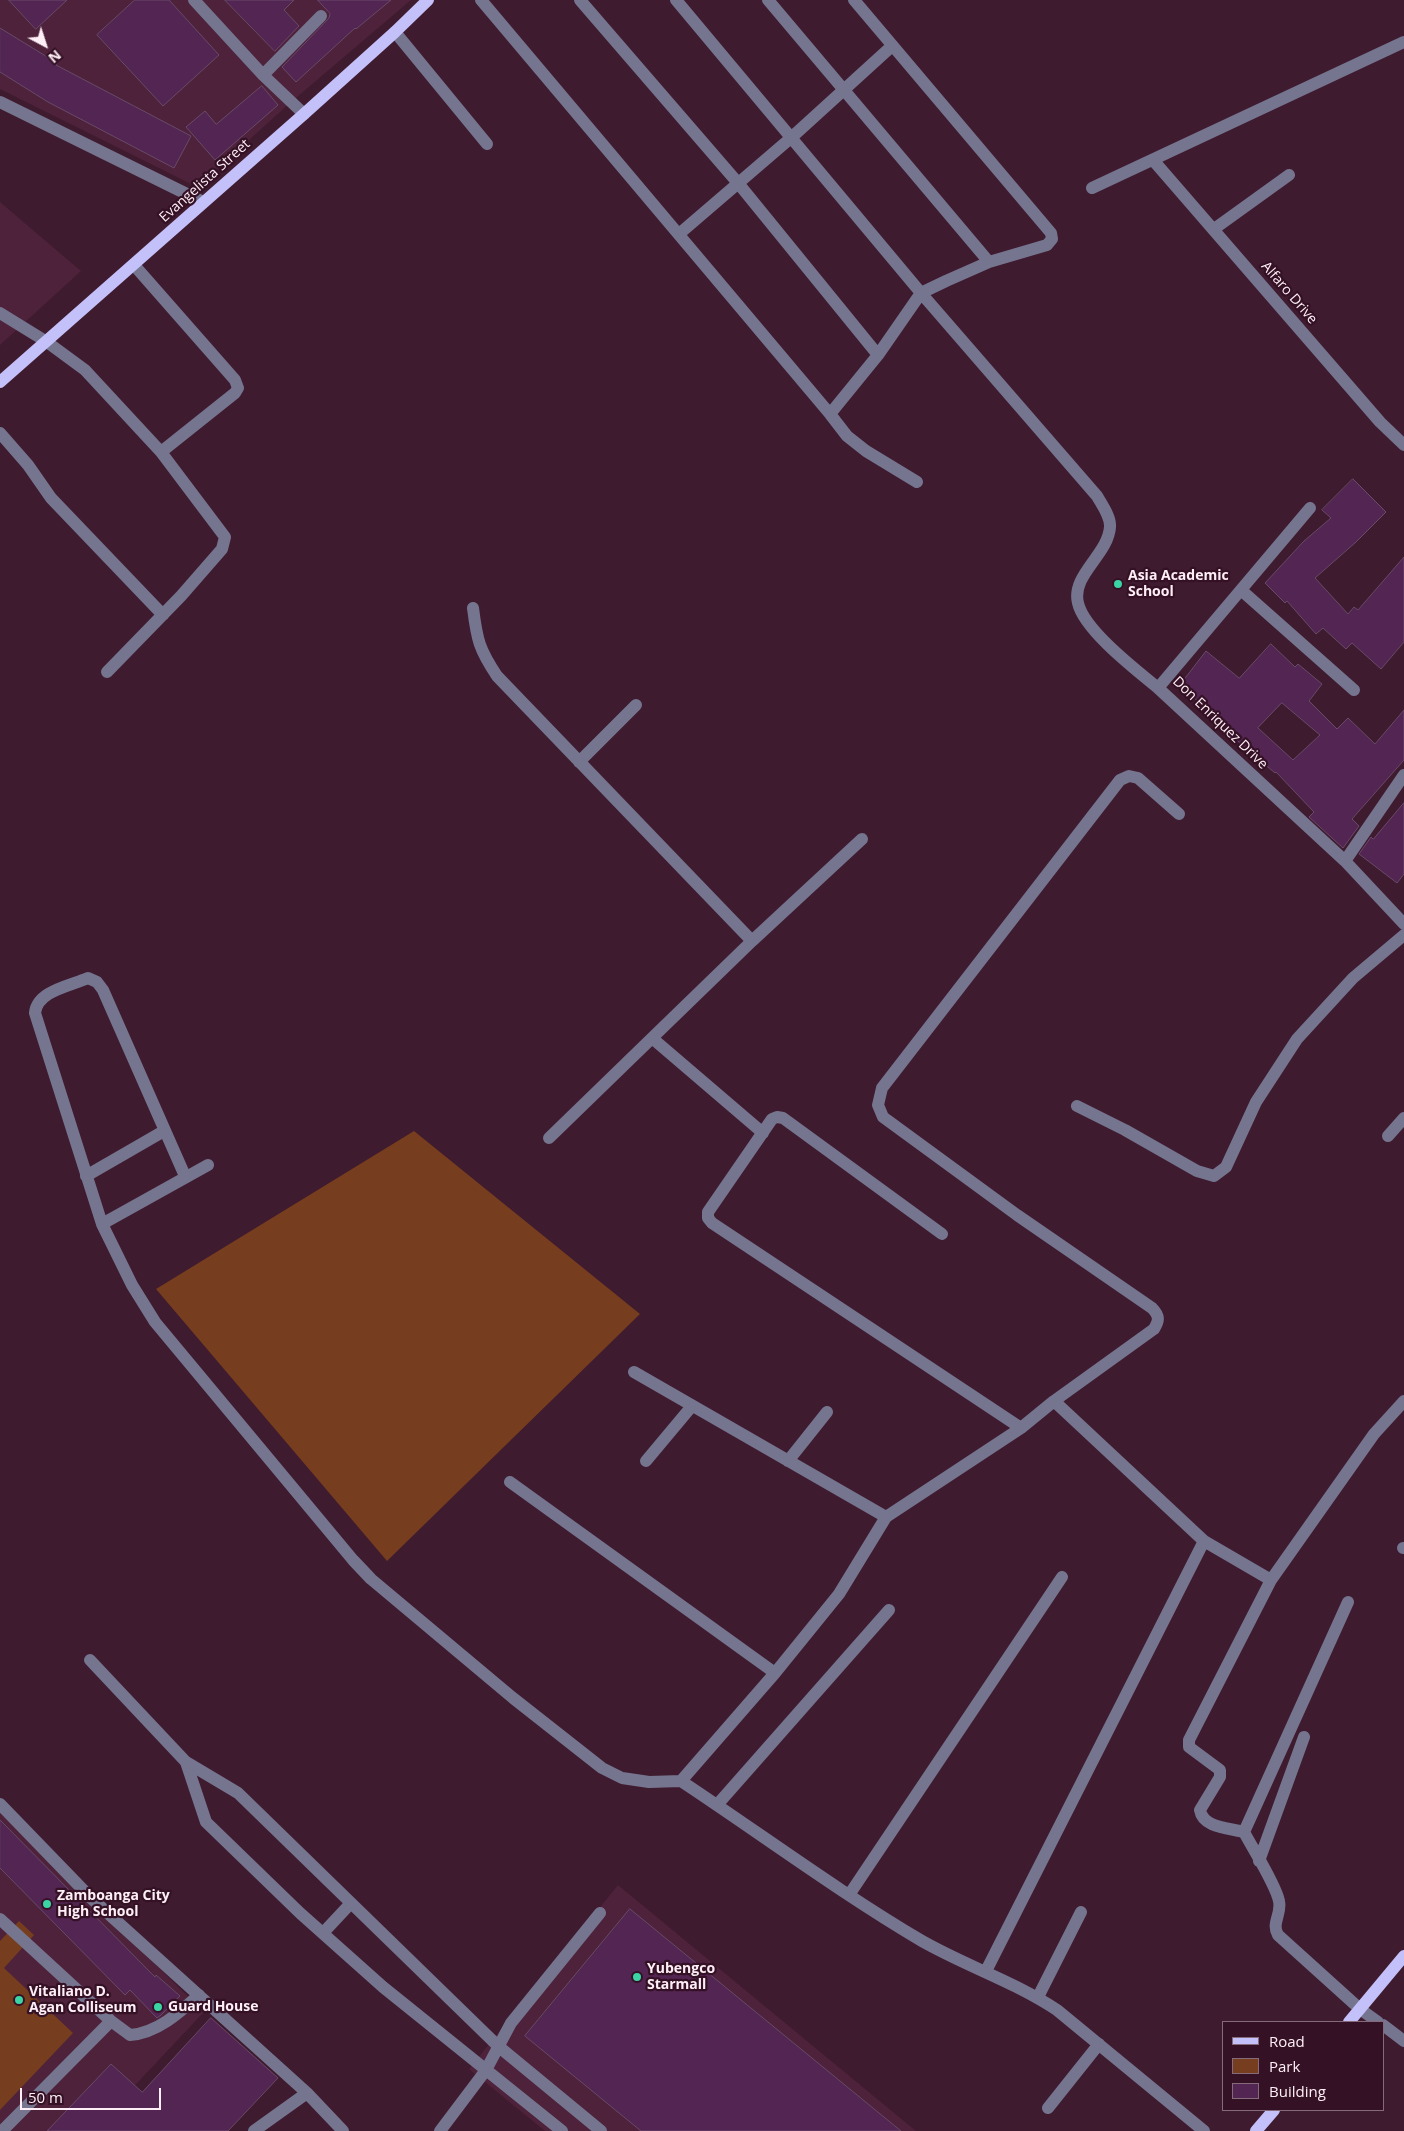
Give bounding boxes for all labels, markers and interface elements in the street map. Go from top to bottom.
north arrow [20,20,70,70]
text: N [44,46,65,68]
street label: Evangelista Street [156,136,254,226]
street label: Alfaro Drive [1257,258,1321,328]
place label: Asia Academic School [1128,568,1229,600]
marker: Asia Academic School [1112,578,1124,590]
street label: Don Enriquez Drive [1169,673,1271,773]
place label: Zamboanga City High School [57,1888,170,1920]
marker: Zamboanga City High School [41,1898,53,1910]
place label: Yubengco Starmall [647,1961,715,1994]
marker: Yubengco Starmall [631,1971,643,1983]
place label: Vitaliano D. Agan Colliseum [29,1984,136,2016]
marker: Vitaliano D. Agan Colliseum [13,1994,25,2006]
place label: Guard House [168,1999,258,2015]
marker: Guard House [152,2001,164,2013]
legend [1222,2021,1384,2111]
text: Road [1269,2031,1305,2051]
text: Park [1269,2056,1300,2076]
scale bar [22,2078,164,2110]
text: Building [1269,2081,1326,2101]
text: 50 m [28,2087,63,2107]

